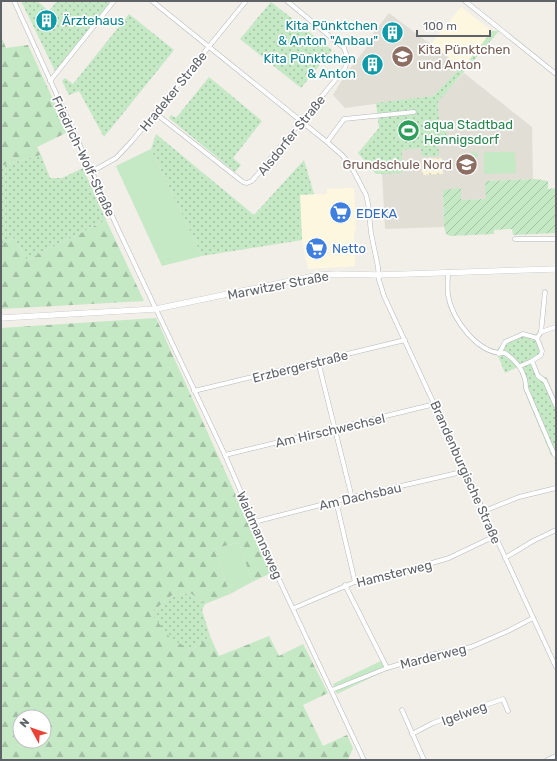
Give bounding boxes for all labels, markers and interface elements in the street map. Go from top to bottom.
building icon: Ärztehaus [34,7,60,33]
scale bar [417,12,490,38]
place label: Ärztehaus [62,13,125,28]
place label: Kita Pünktchen & Anton "Anbau" [278,18,378,48]
building icon: Kita Pünktchen & Anton "Anbau" [380,19,406,45]
text: 100 m [423,19,457,33]
place label: Kita Pünktchen und Anton [418,42,511,72]
school or university icon: Kita Pünktchen und Anton [390,43,416,69]
street label: Hradeker Straße [137,49,210,134]
place label: Kita Pünktchen & Anton [264,51,356,81]
building icon: Kita Pünktchen & Anton [359,52,385,78]
street label: Alsdorfer Straße [254,92,328,178]
street label: Friedrich-Wolf-Straße [49,94,118,219]
place label: aqua Stadtbad Hennigsdorf [424,117,513,148]
sports icon: aqua Stadtbad Hennigsdorf [395,118,421,144]
school or university icon: Grundschule Nord [454,151,480,177]
place label: Grundschule Nord [343,157,452,172]
supermarket icon: EDEKA [328,200,354,226]
place label: EDEKA [356,206,398,221]
supermarket icon: Netto [304,235,330,261]
place label: Netto [332,241,366,256]
street label: Marwitzer Straße [226,268,330,303]
street label: Erzbergerstraße [251,347,350,387]
street label: Brandenburgische Straße [426,398,504,546]
street label: Am Hirschwechsel [274,411,386,450]
street label: Am Dachsbau [317,480,403,513]
street label: Waidmannsweg [233,489,286,582]
street label: Hamsterweg [355,557,434,591]
street label: Marderweg [399,641,468,673]
street label: Igelweg [440,698,489,730]
north arrow [12,709,52,749]
text: N [17,716,32,730]

